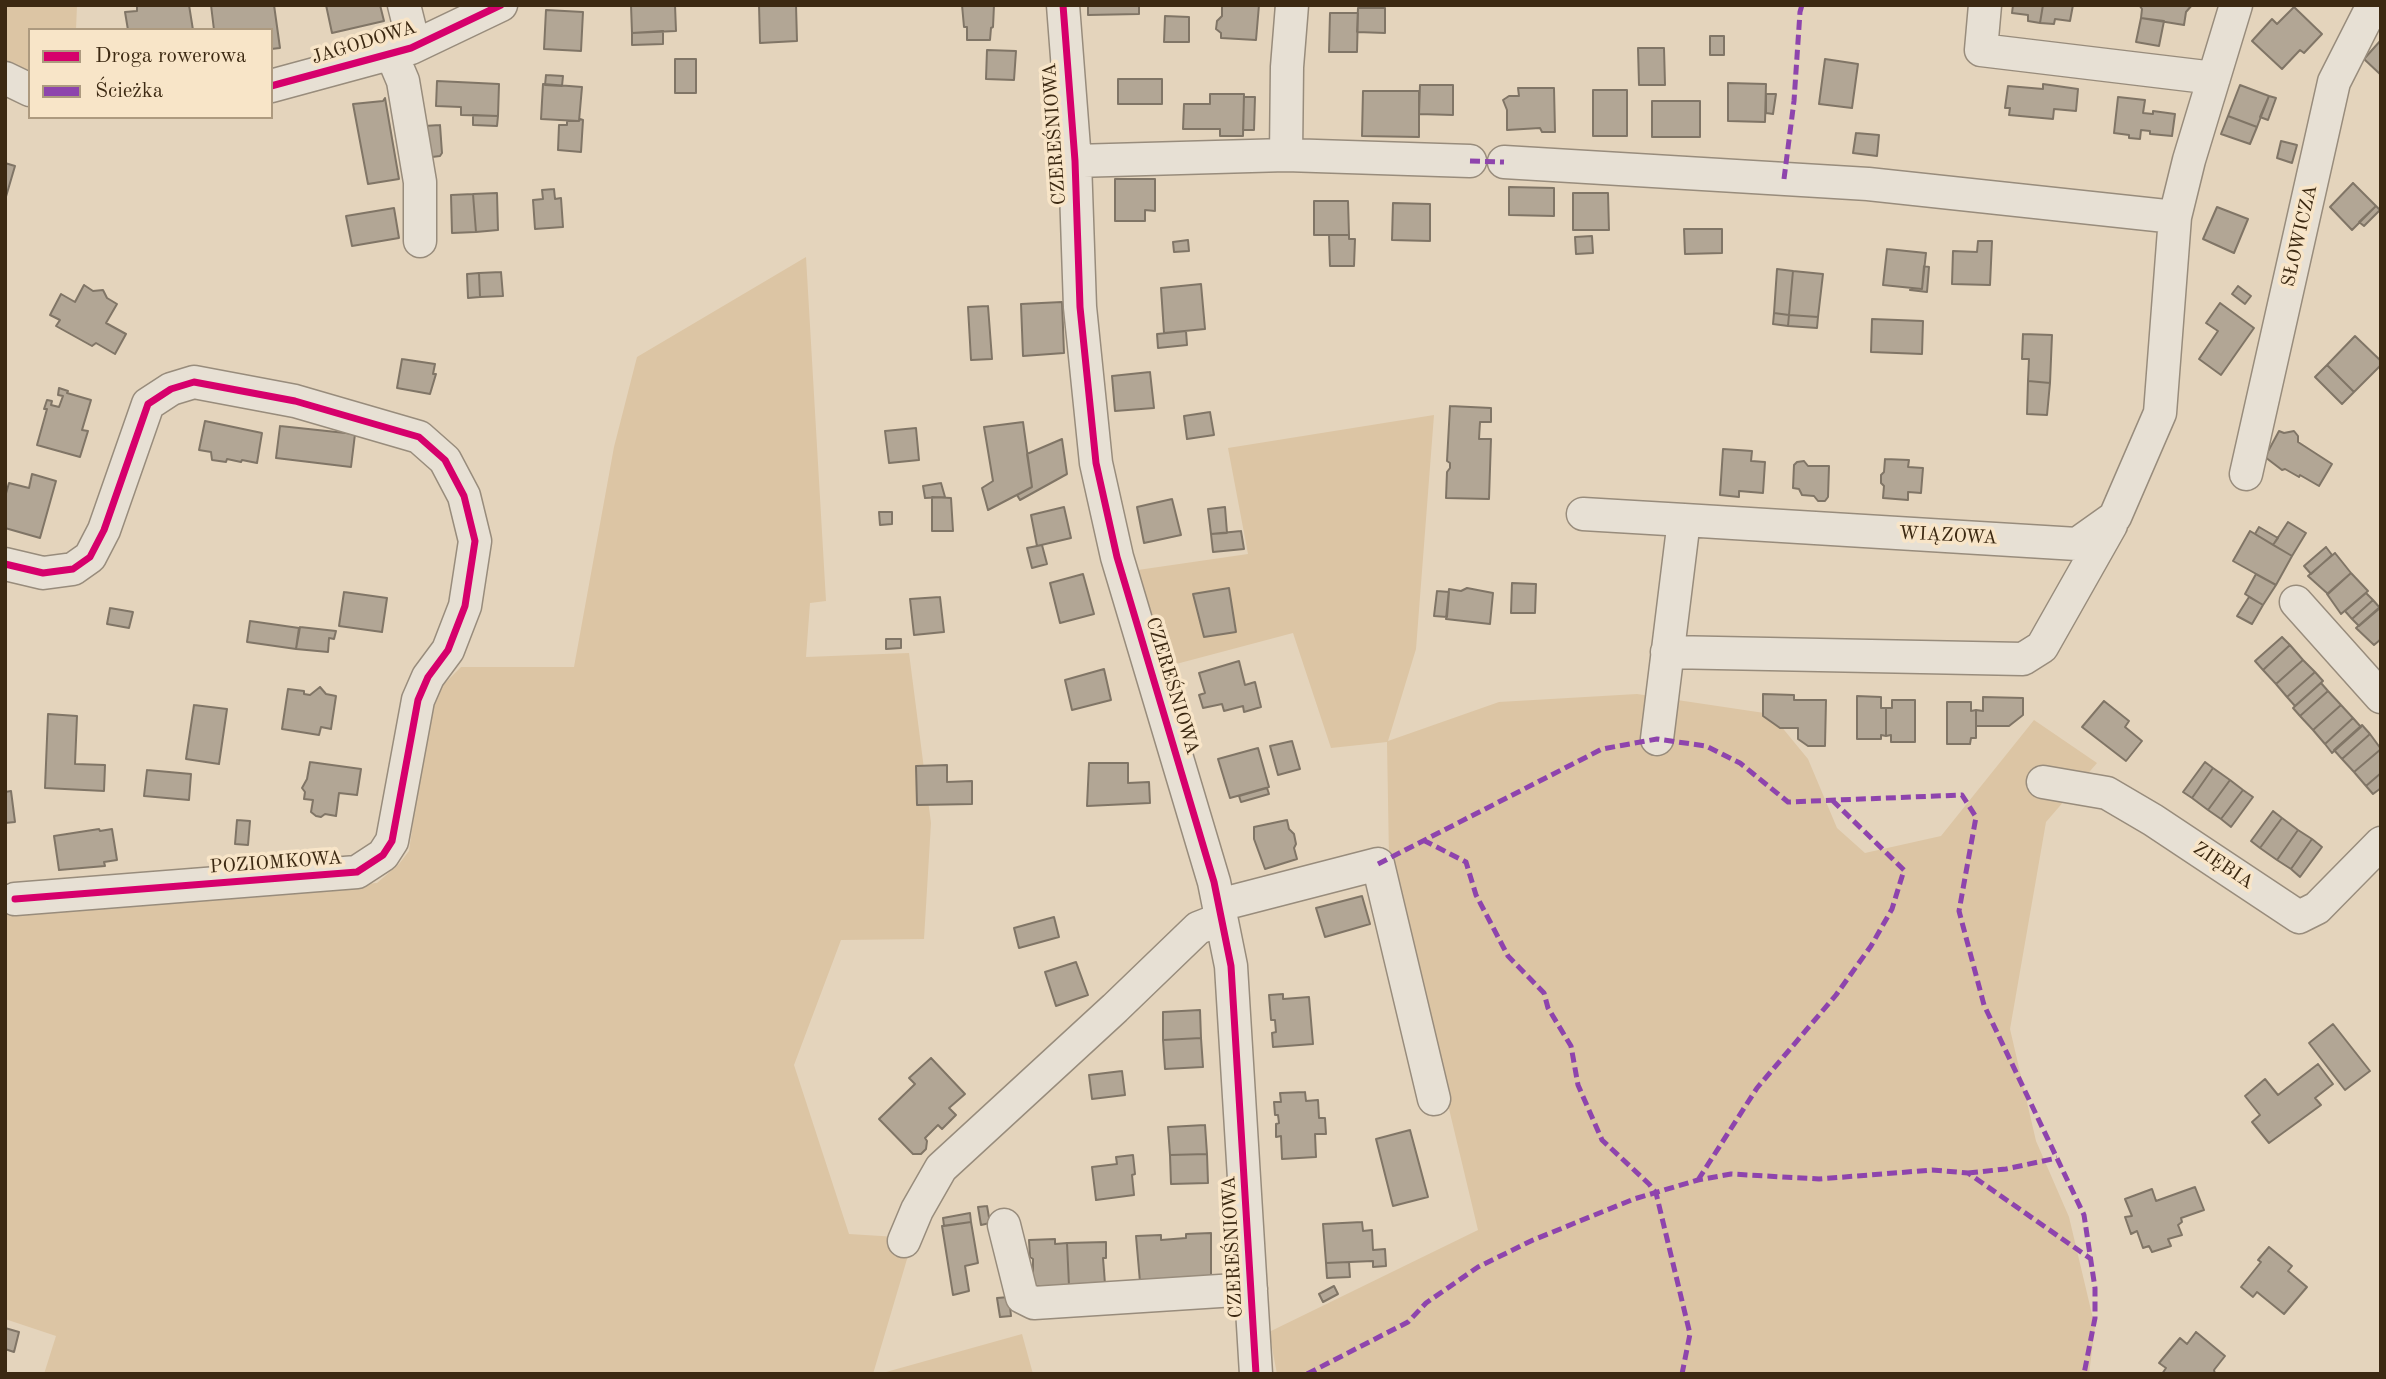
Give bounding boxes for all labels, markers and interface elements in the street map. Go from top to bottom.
street label: JAGODOWA [309,16,419,70]
legend [28,28,273,119]
text: Droga rowerowa [95,46,246,67]
street label: CZEREŚNIOWA [1039,62,1071,206]
text: Ścieżka [95,81,163,102]
street label: SŁOWICZA [2277,183,2323,289]
street label: WIĄZOWA [1898,522,1998,550]
street label: CZEREŚNIOWA [1140,614,1204,758]
street label: ZIĘBIA [2188,838,2258,894]
street label: POZIOMKOWA [209,847,343,879]
street label: CZEREŚNIOWA [1218,1175,1248,1319]

